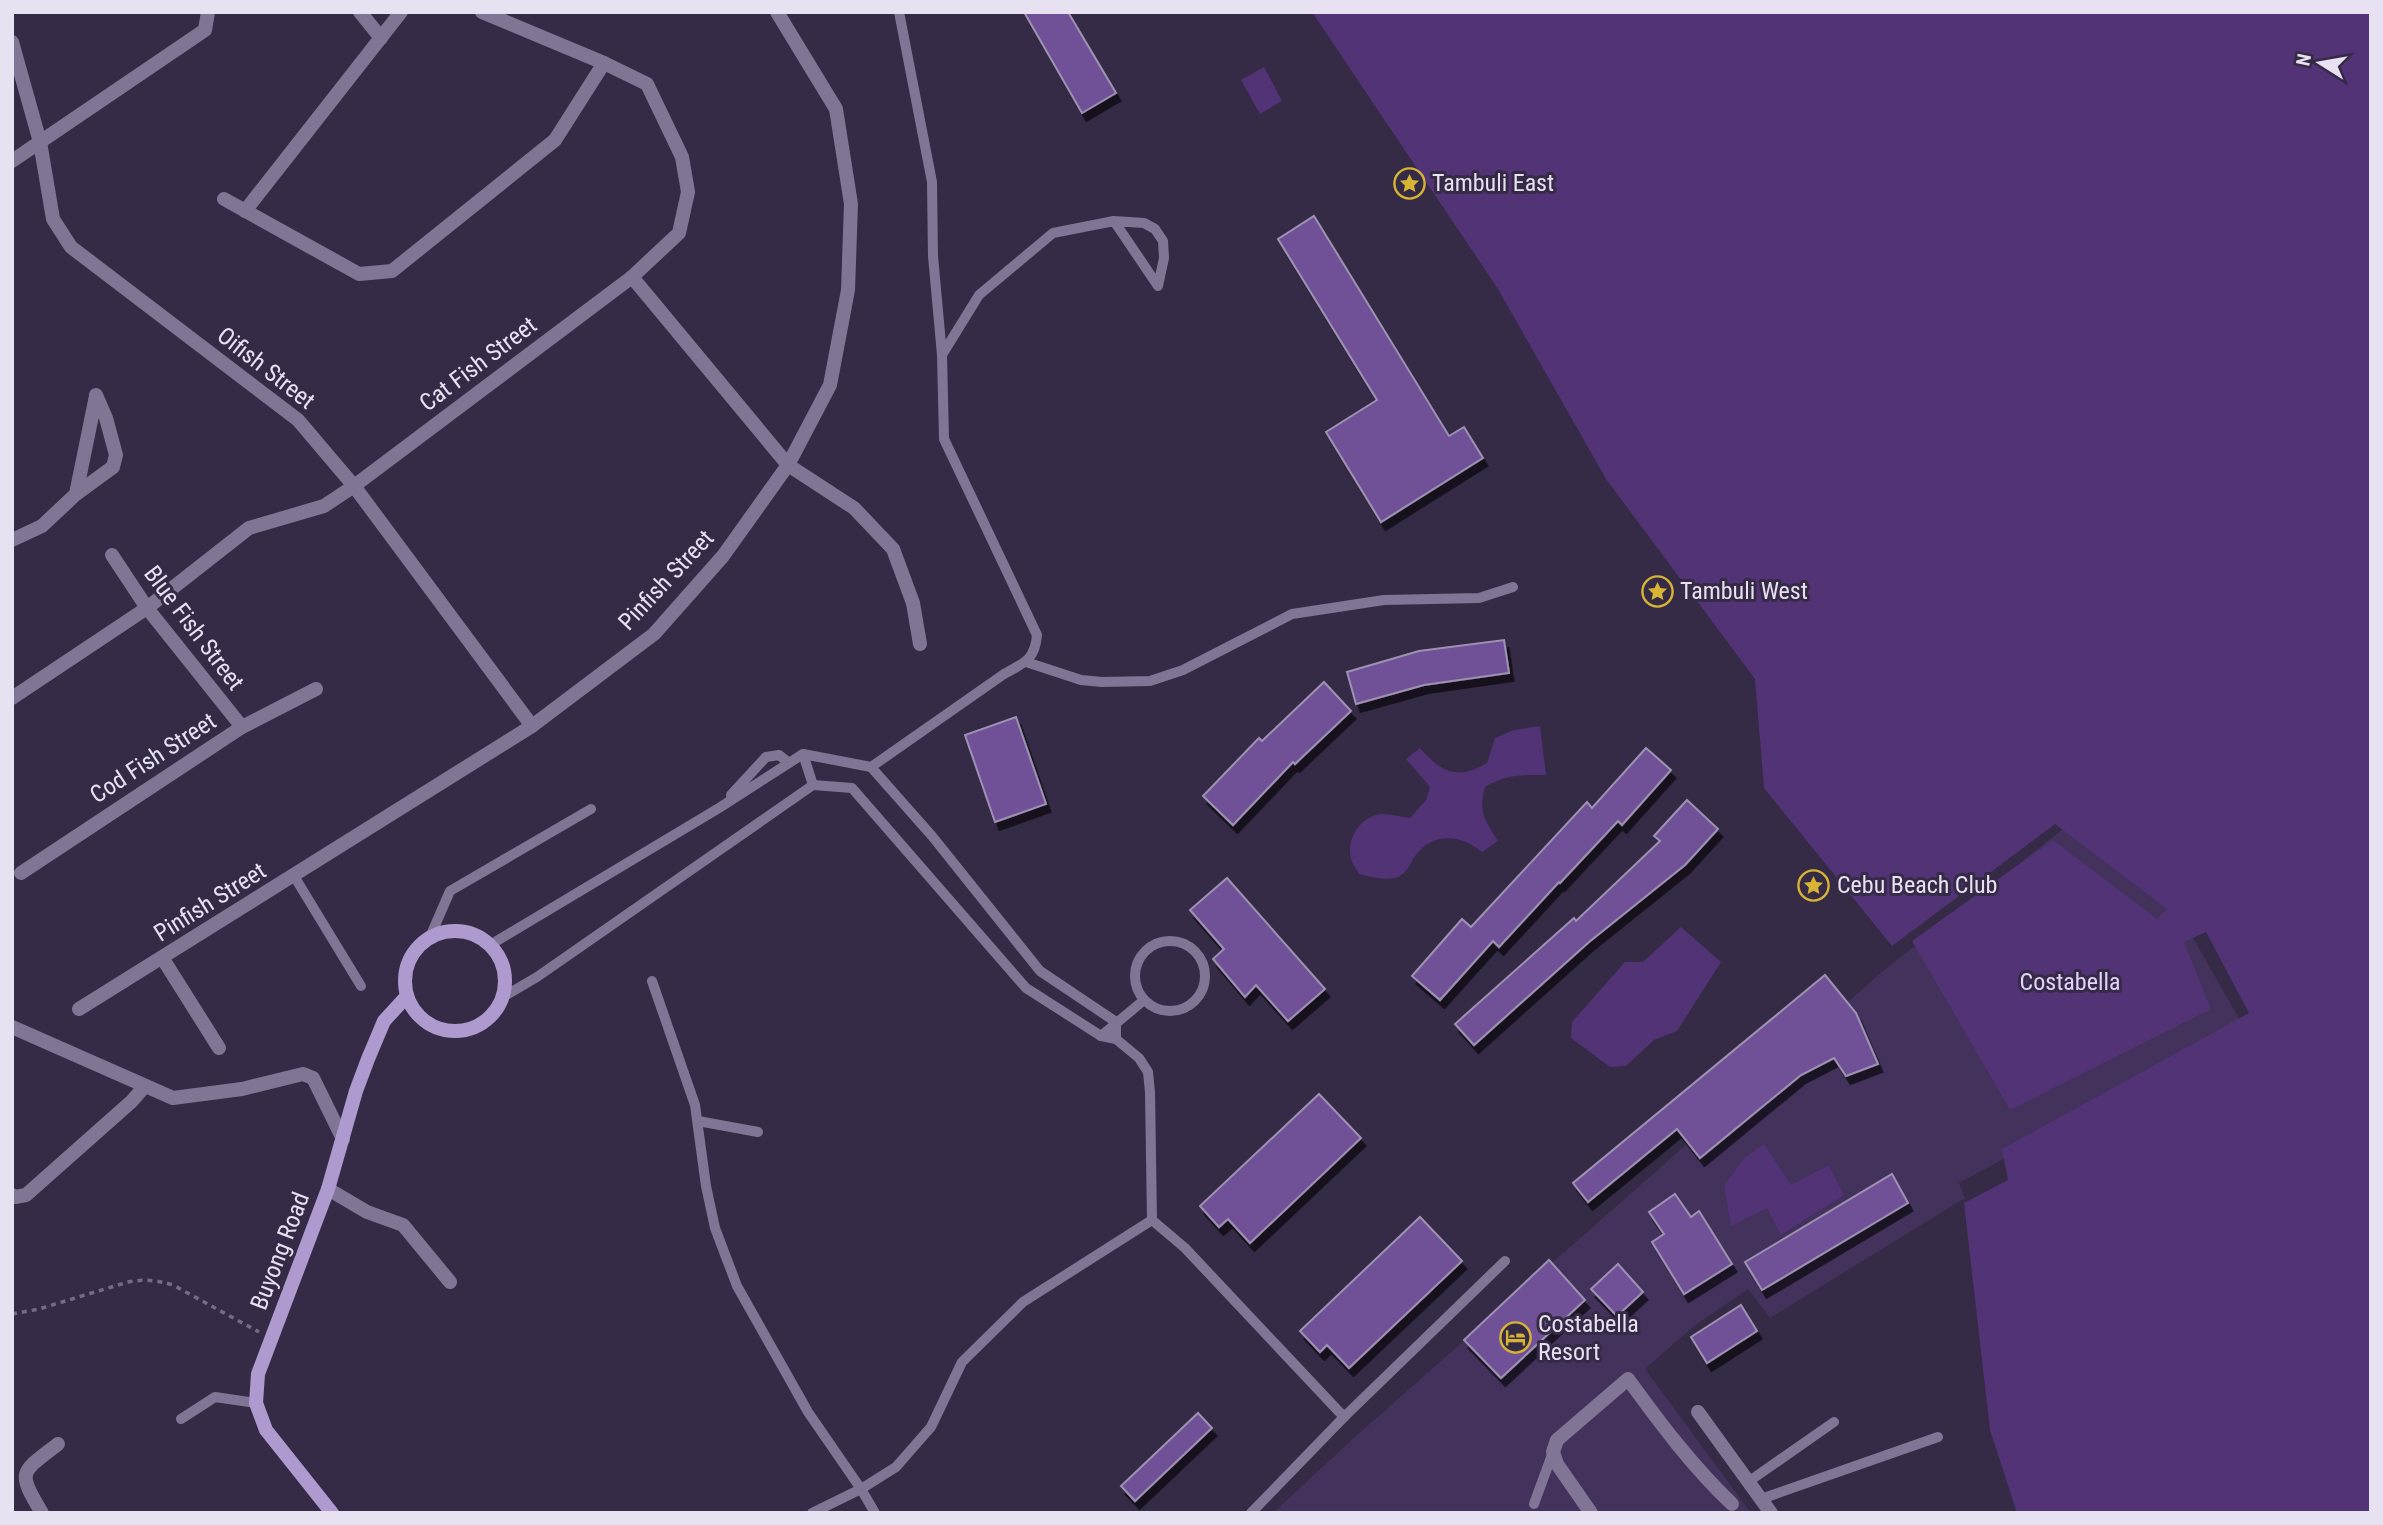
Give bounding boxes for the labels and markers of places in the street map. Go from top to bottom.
place icon: Tambuli East [1392,166,1426,200]
place label: Tambuli East [1432,169,1554,197]
place icon: Tambuli West [1640,574,1674,608]
place label: Tambuli West [1680,577,1808,605]
place icon: Cebu Beach Club [1797,868,1831,902]
place label: Cebu Beach Club [1837,871,1997,899]
place label: Costabella Resort [1538,1310,1639,1366]
hotel icon: Costabella Resort [1498,1321,1532,1355]

